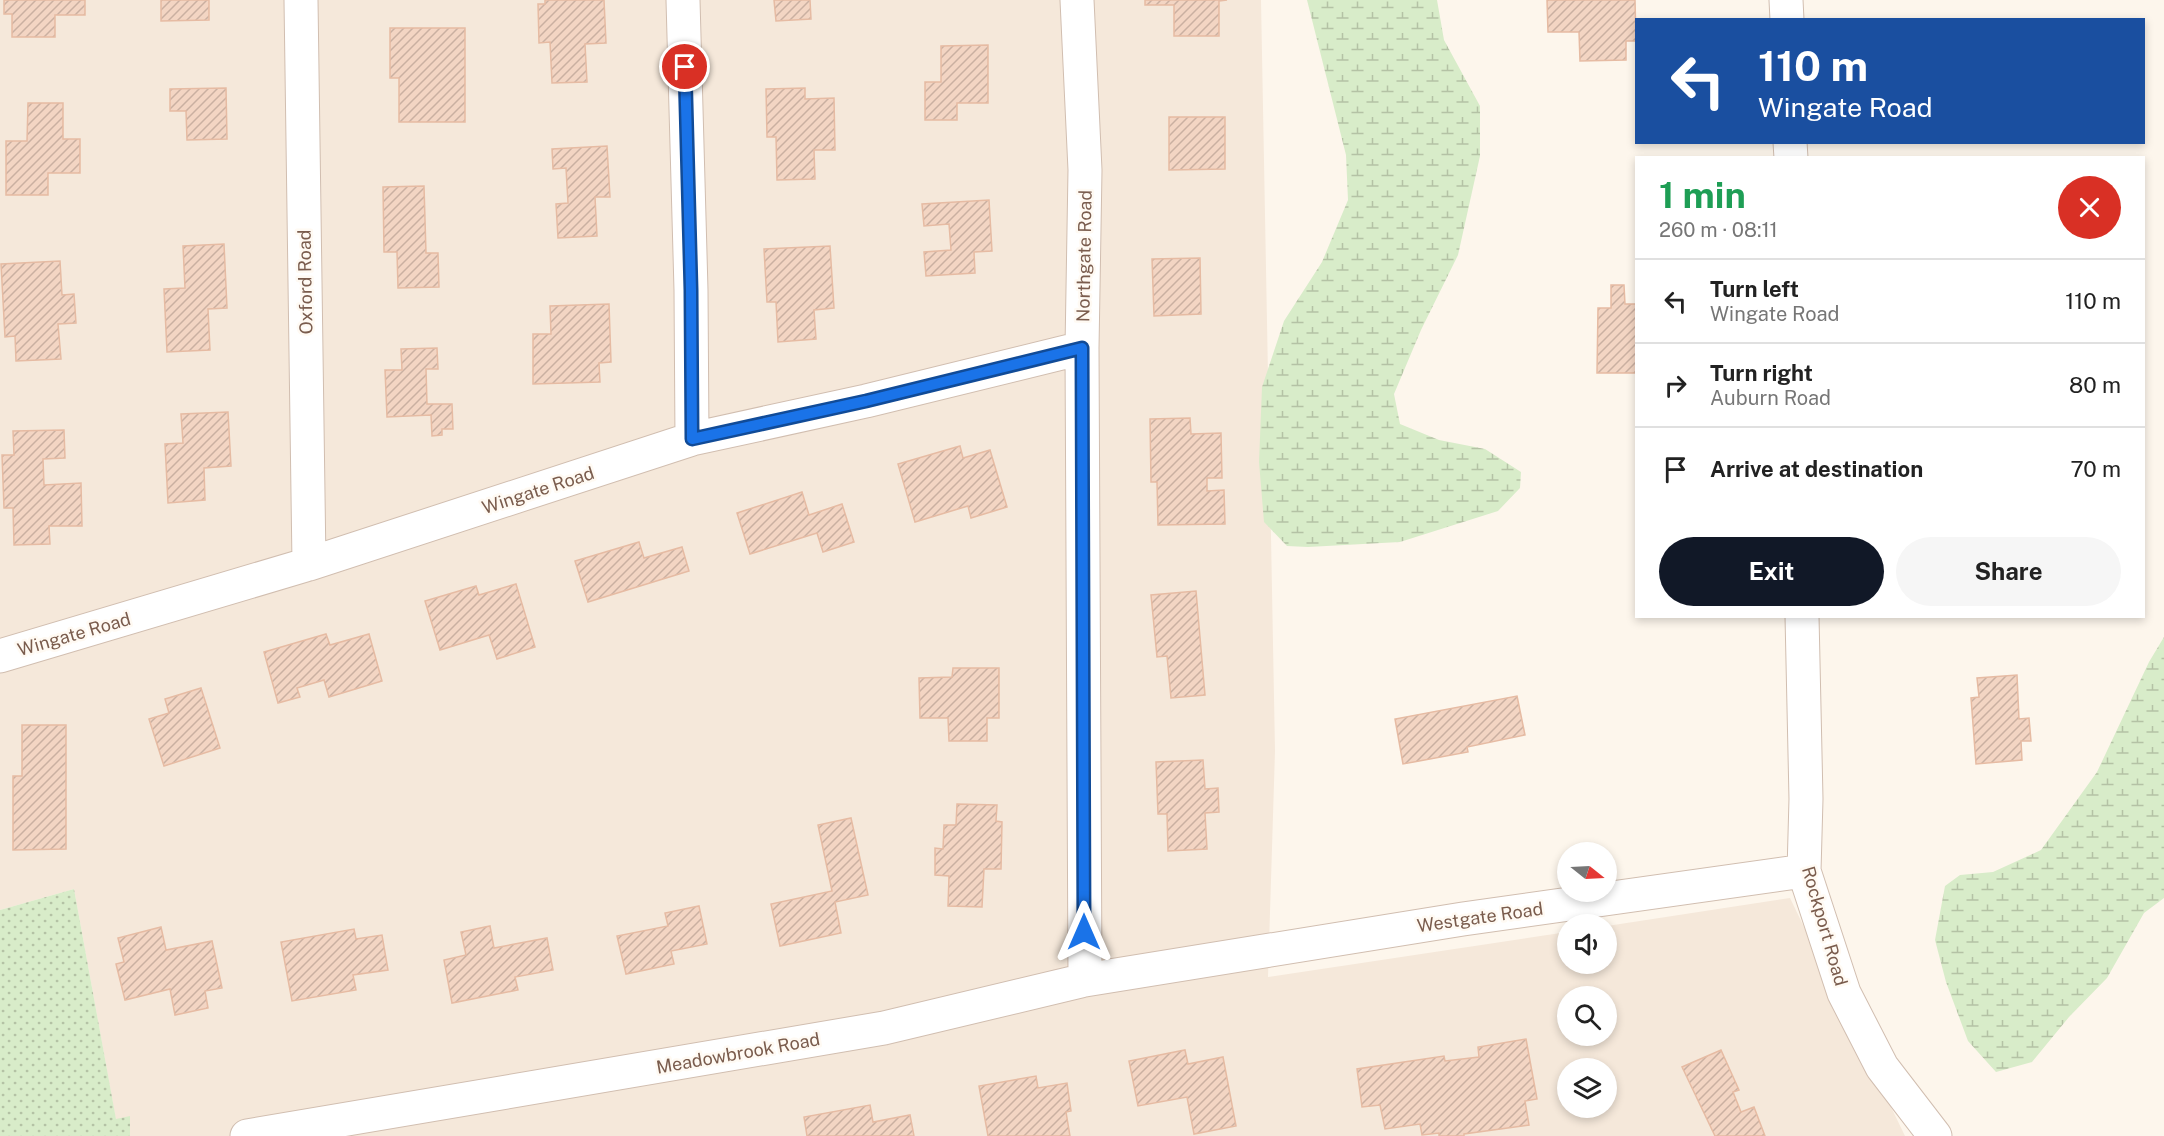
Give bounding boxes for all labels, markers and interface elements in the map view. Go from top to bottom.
pin [659,41,710,92]
text: 110 m [1758,41,1868,90]
icon: left [1659,42,1737,120]
icon: arrive [668,50,701,83]
text: Wingate Road [1758,91,1933,123]
text: 1 min [1659,174,1746,216]
button: close [2058,176,2121,239]
street label: Northgate Road [1072,190,1096,322]
text: 260 m · 08:11 [1659,218,1778,242]
street label: Oxford Road [294,229,316,335]
text: Turn left [1710,276,1799,302]
icon: left [1659,285,1692,318]
text: 110 m [2065,288,2121,314]
text: Wingate Road [1710,302,1839,326]
text: Turn right [1710,360,1813,386]
icon: right [1659,369,1692,402]
text: 80 m [2069,372,2121,398]
text: Auburn Road [1710,386,1831,410]
icon: arrive [1659,453,1692,486]
text: Arrive at destination [1710,456,1923,482]
text: 70 m [2070,456,2121,482]
street label: Wingate Road [479,462,597,518]
button: Exit [1659,537,1884,606]
button: Share [1896,537,2121,606]
street label: Wingate Road [15,608,133,660]
north arrow [1557,842,1617,902]
map controls [1557,842,1617,1118]
street label: Rockport Road [1798,864,1852,988]
street label: Westgate Road [1416,898,1544,936]
position arrow [1052,900,1116,964]
button: sound [1557,914,1617,974]
button: search [1557,986,1617,1046]
street label: Meadowbrook Road [655,1028,821,1078]
button: layers [1557,1058,1617,1118]

